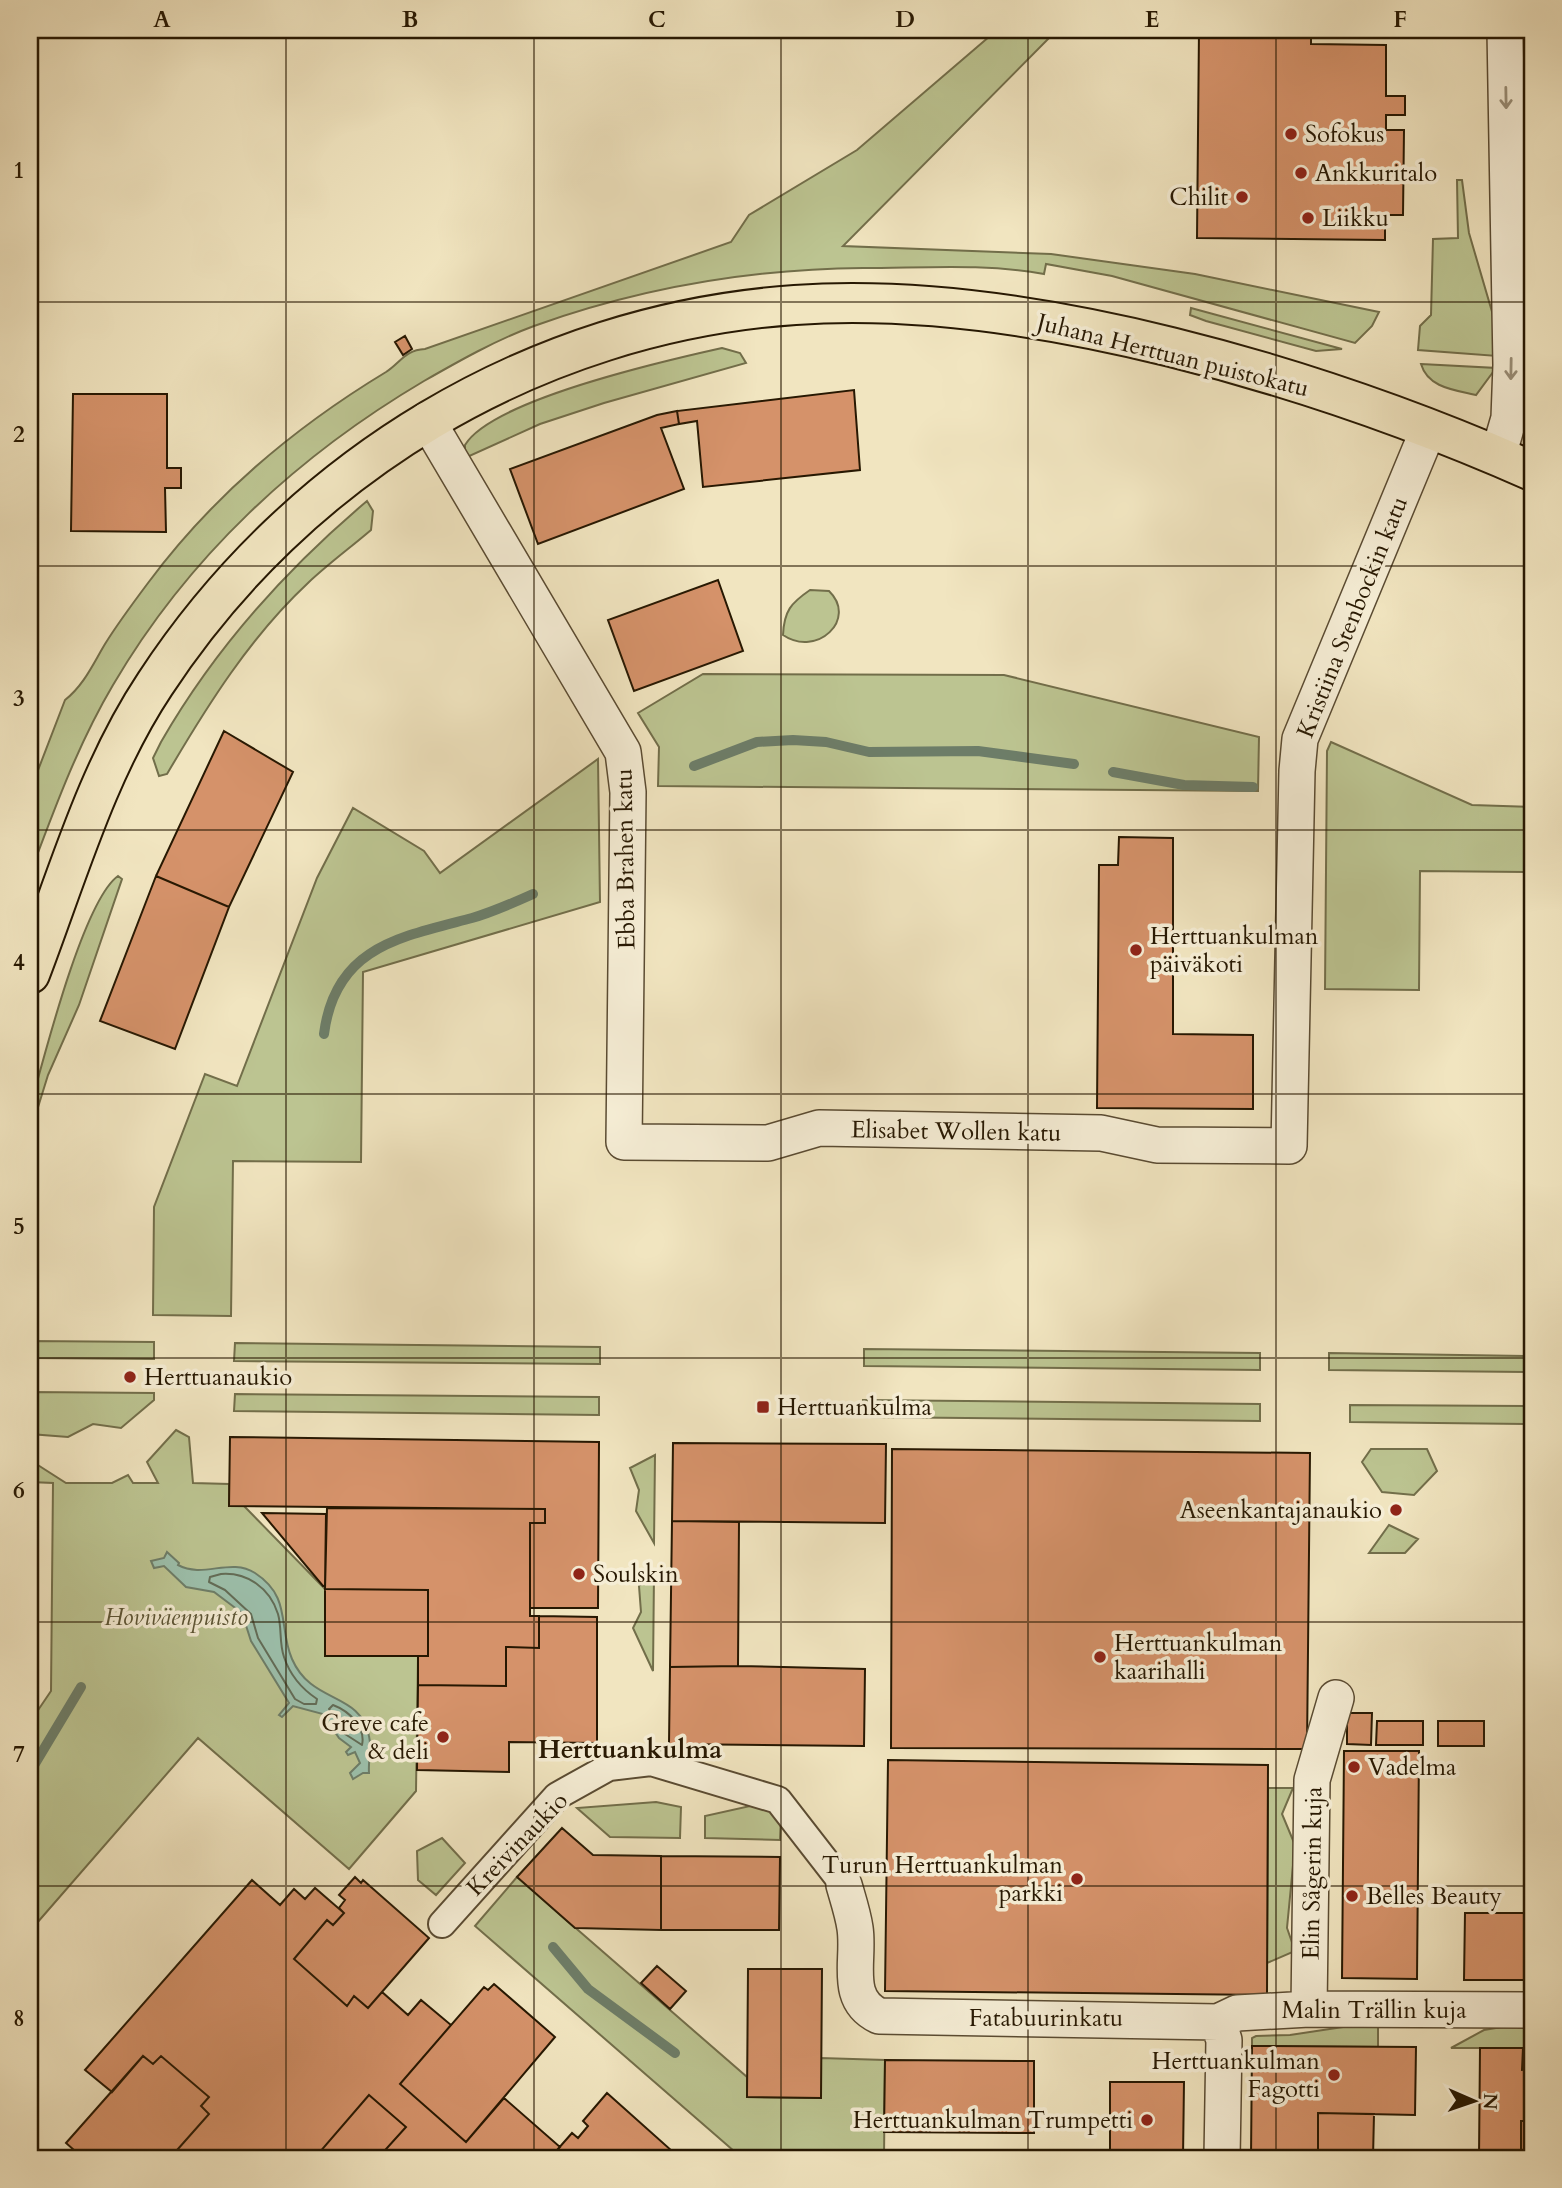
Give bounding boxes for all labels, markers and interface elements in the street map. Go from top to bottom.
text: A [153,4,171,35]
text: B [402,4,418,35]
text: C [648,4,666,35]
text: D [895,4,915,35]
text: E [1145,4,1159,35]
text: F [1393,4,1407,35]
one-way arrow [1499,86,1513,109]
place label: Sofokus [1305,118,1384,151]
marker: Sofokus [1283,126,1299,142]
text: 1 [13,155,25,186]
place label: Ankkuritalo [1315,157,1437,190]
marker: Ankkuritalo [1293,165,1309,181]
place label: Chilit [1169,181,1228,214]
marker: Chilit [1234,189,1250,205]
place label: Liikku [1322,202,1389,235]
marker: Liikku [1300,210,1316,226]
street label: Juhana Herttuan puistokatu [1031,305,1312,405]
one-way arrow [1504,357,1517,380]
text: 2 [13,419,25,450]
street label: Kristiina Stenbockin katu [1289,492,1416,743]
text: 3 [13,683,25,714]
street label: Ebba Brahen katu [607,768,644,950]
place label: Herttuankulman päiväkoti [1150,920,1319,981]
marker: Herttuankulman päiväkoti [1128,942,1144,958]
text: 4 [13,947,25,978]
street label: Elisabet Wollen katu [850,1113,1062,1150]
text: 5 [13,1211,25,1242]
place label: Herttuanaukio [144,1361,292,1394]
marker: Herttuanaukio [122,1369,138,1385]
place label: Herttuankulma [777,1391,932,1424]
marker: Herttuankulma [755,1399,771,1415]
text: 6 [13,1475,25,1506]
place label: Aseenkantajanaukio [1180,1494,1382,1527]
marker: Aseenkantajanaukio [1388,1502,1404,1518]
place label: Soulskin [593,1558,679,1591]
marker: Soulskin [571,1566,587,1582]
park label: Hoviväenpuisto [104,1601,248,1634]
place label: Herttuankulman kaarihalli [1114,1627,1283,1688]
marker: Herttuankulman kaarihalli [1092,1649,1108,1665]
place label: Greve cafe & deli [321,1707,429,1768]
marker: Greve cafe & deli [435,1729,451,1745]
district label: Herttuankulma [538,1732,722,1767]
text: 7 [13,1739,25,1770]
place label: Vadelma [1368,1751,1457,1784]
marker: Vadelma [1346,1759,1362,1775]
street label: Kreivinaukio [459,1785,575,1904]
street label: Elin Sågerin kuja [1294,1785,1331,1960]
place label: Turun Herttuankulman parkki [822,1849,1063,1910]
marker: Turun Herttuankulman parkki [1069,1871,1085,1887]
place label: Belles Beauty [1366,1880,1502,1913]
marker: Belles Beauty [1344,1888,1360,1904]
street label: Malin Trällin kuja [1281,1994,1467,2027]
street label: Fatabuurinkatu [969,2002,1123,2035]
text: 8 [13,2003,25,2034]
place label: Herttuankulman Fagotti [1152,2045,1320,2106]
north arrow [1440,2066,1510,2136]
marker: Herttuankulman Fagotti [1326,2067,1342,2083]
text: N [1477,2093,1503,2111]
place label: Herttuankulman Trumpetti [853,2104,1133,2137]
marker: Herttuankulman Trumpetti [1139,2112,1155,2128]

